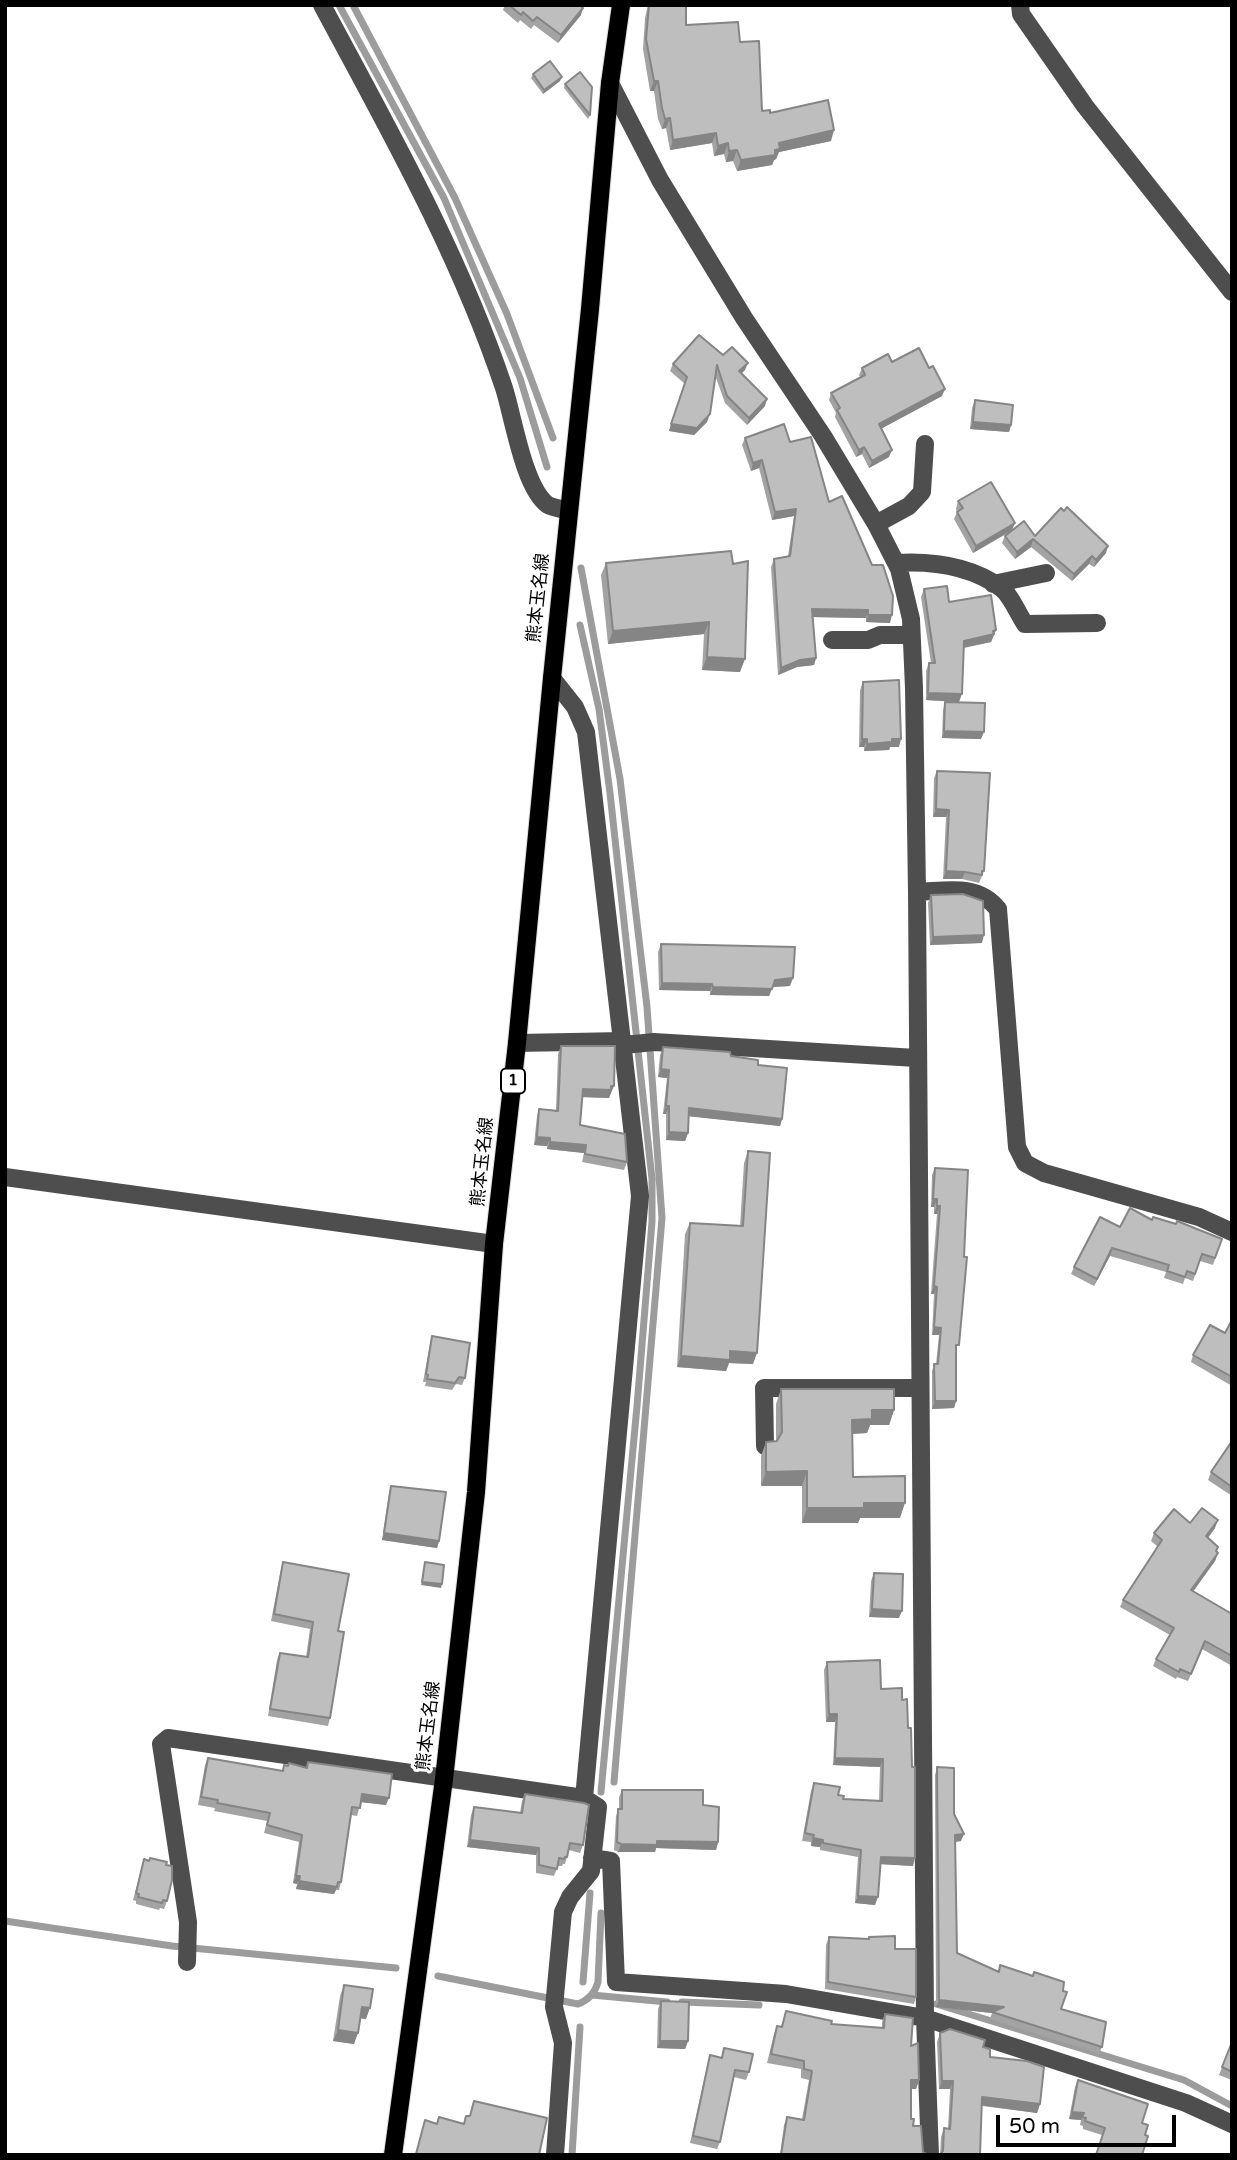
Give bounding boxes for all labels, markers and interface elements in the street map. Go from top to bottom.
street label: 熊本玉名線 [524,552,554,644]
road number: 1 [501,1068,525,1093]
street label: 熊本玉名線 [468,1116,498,1208]
street label: 熊本玉名線 [413,1680,445,1772]
scale bar [999,2100,1179,2144]
text: 50 m [1009,2114,1060,2139]

